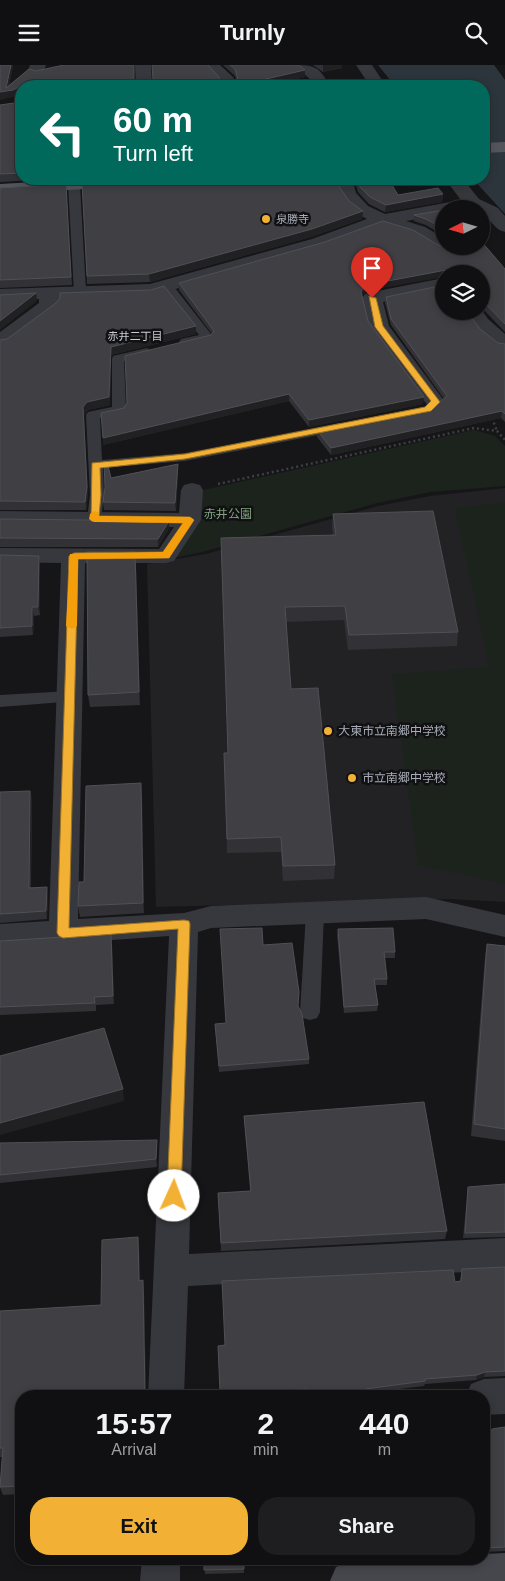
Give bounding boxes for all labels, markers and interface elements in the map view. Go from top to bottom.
icon: menu [15,19,43,47]
icon: search [462,19,490,47]
text: Turnly [220,20,285,45]
icon: left [30,100,95,165]
text: 60 m [113,100,193,139]
text: Turn left [113,141,193,166]
north arrow [435,200,490,255]
map controls [435,200,490,320]
marker: 泉勝寺 [260,213,272,225]
place label: 泉勝寺 [276,213,309,225]
pin [351,247,393,298]
icon: arrive [358,254,386,282]
button: layers [435,265,490,320]
district label: 赤井二丁目 [108,330,163,342]
park label: 赤井公園 [204,507,252,521]
place label: 大東市立南郷中学校 [338,724,446,738]
marker: 大東市立南郷中学校 [322,725,334,737]
place label: 市立南郷中学校 [362,771,446,785]
marker: 市立南郷中学校 [346,772,358,784]
position arrow [147,1169,199,1221]
text: 15:57 [96,1407,172,1440]
text: 2 [257,1407,274,1440]
text: 440 [359,1407,409,1440]
text: Arrival [111,1441,157,1458]
text: min [253,1441,279,1458]
text: m [378,1441,391,1458]
button: Exit [30,1497,248,1555]
button: Share [258,1497,475,1555]

